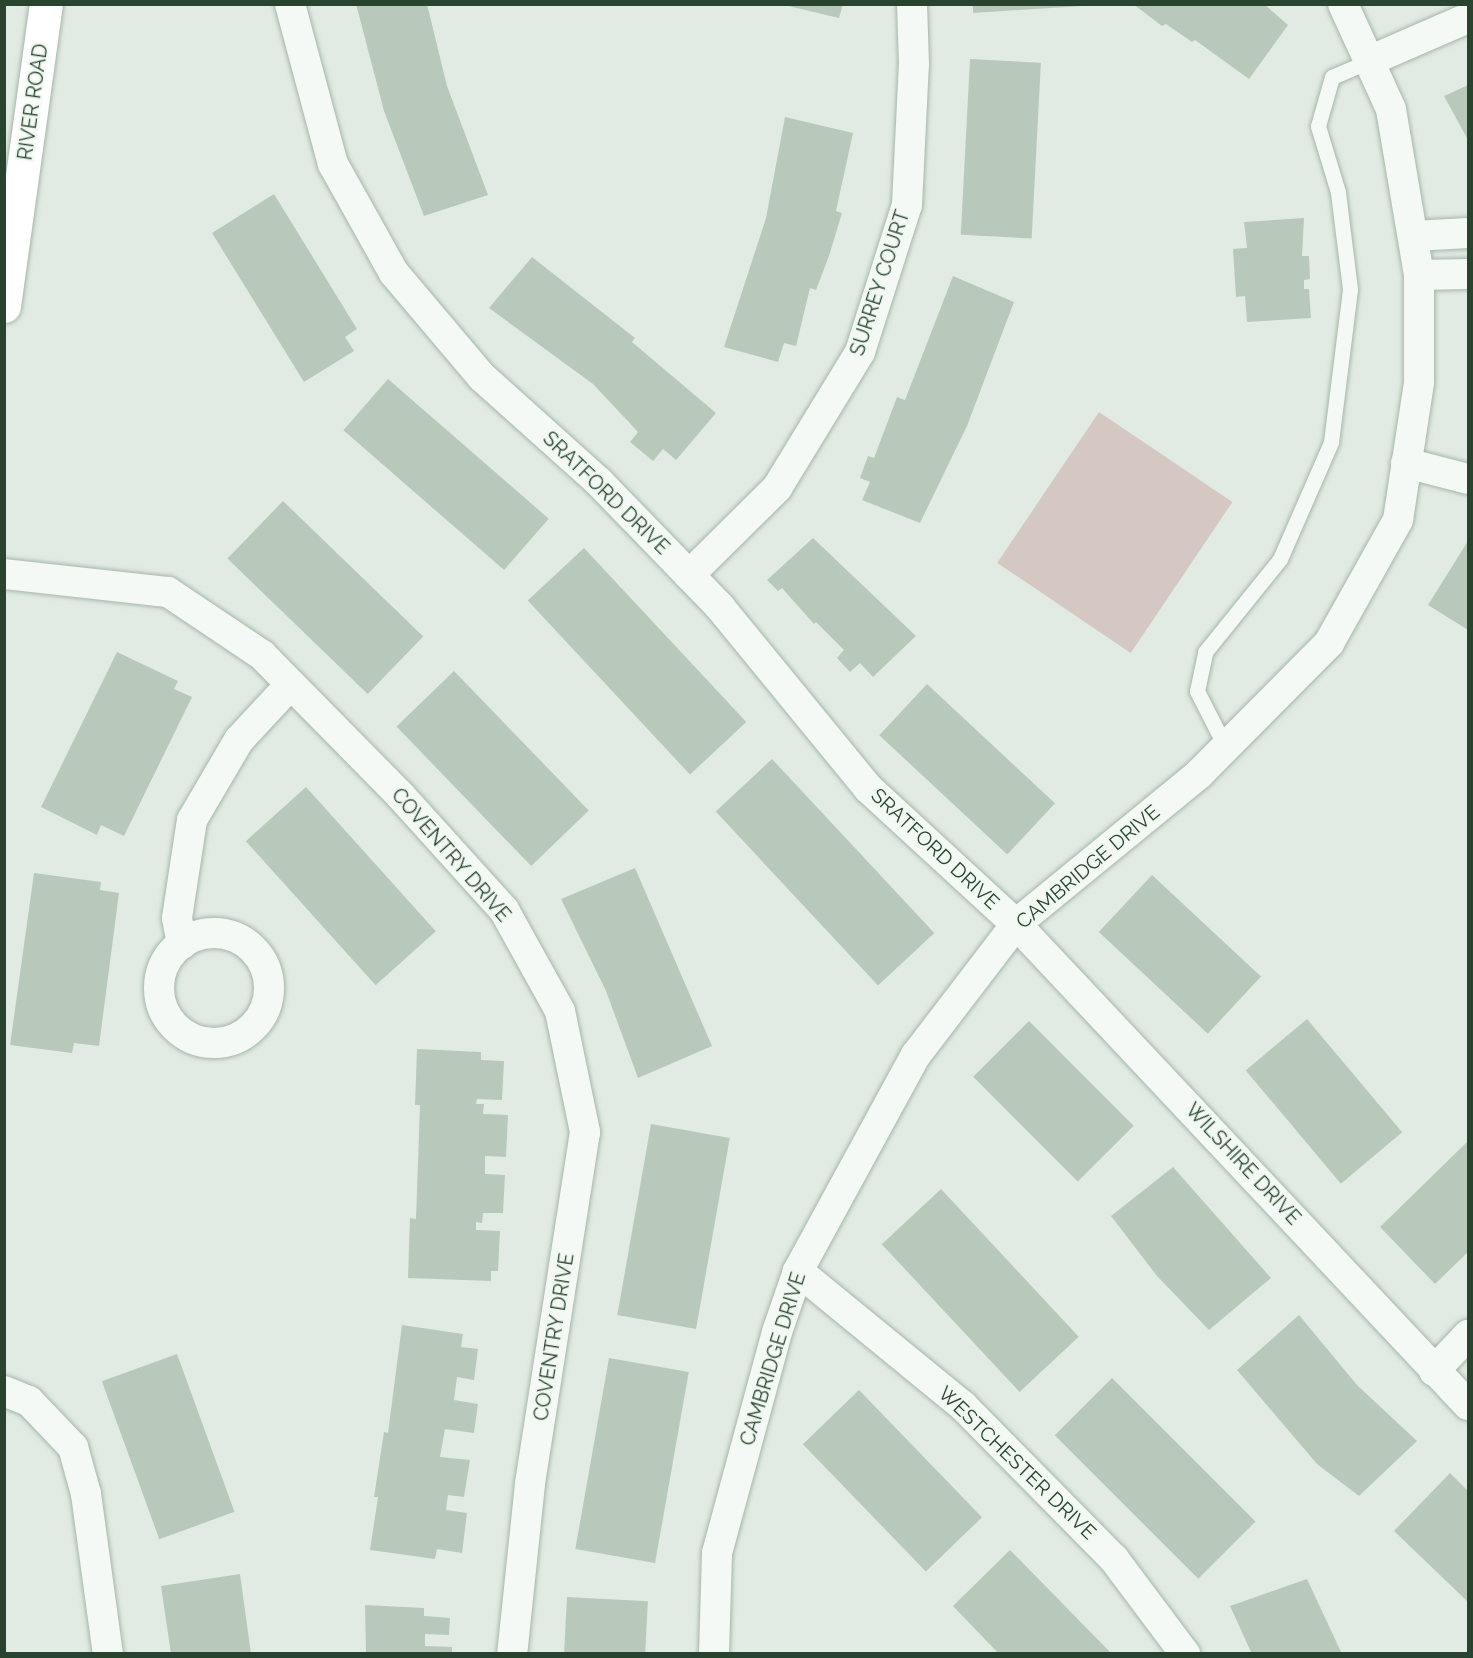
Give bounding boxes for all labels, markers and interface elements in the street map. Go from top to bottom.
street label: RIVER ROAD [13,42,53,162]
street label: SURREY COURT [845,207,915,359]
street label: SRATFORD DRIVE [538,427,674,559]
street label: COVENTRY DRIVE [386,783,516,927]
street label: SRATFORD DRIVE [866,783,1004,915]
street label: CAMBRIDGE DRIVE [1011,800,1165,934]
street label: WILSHIRE DRIVE [1180,1098,1306,1230]
street label: COVENTRY DRIVE [529,1251,579,1423]
street label: CAMBRIDGE DRIVE [735,1269,811,1449]
street label: WESTCHESTER DRIVE [933,1381,1101,1545]

